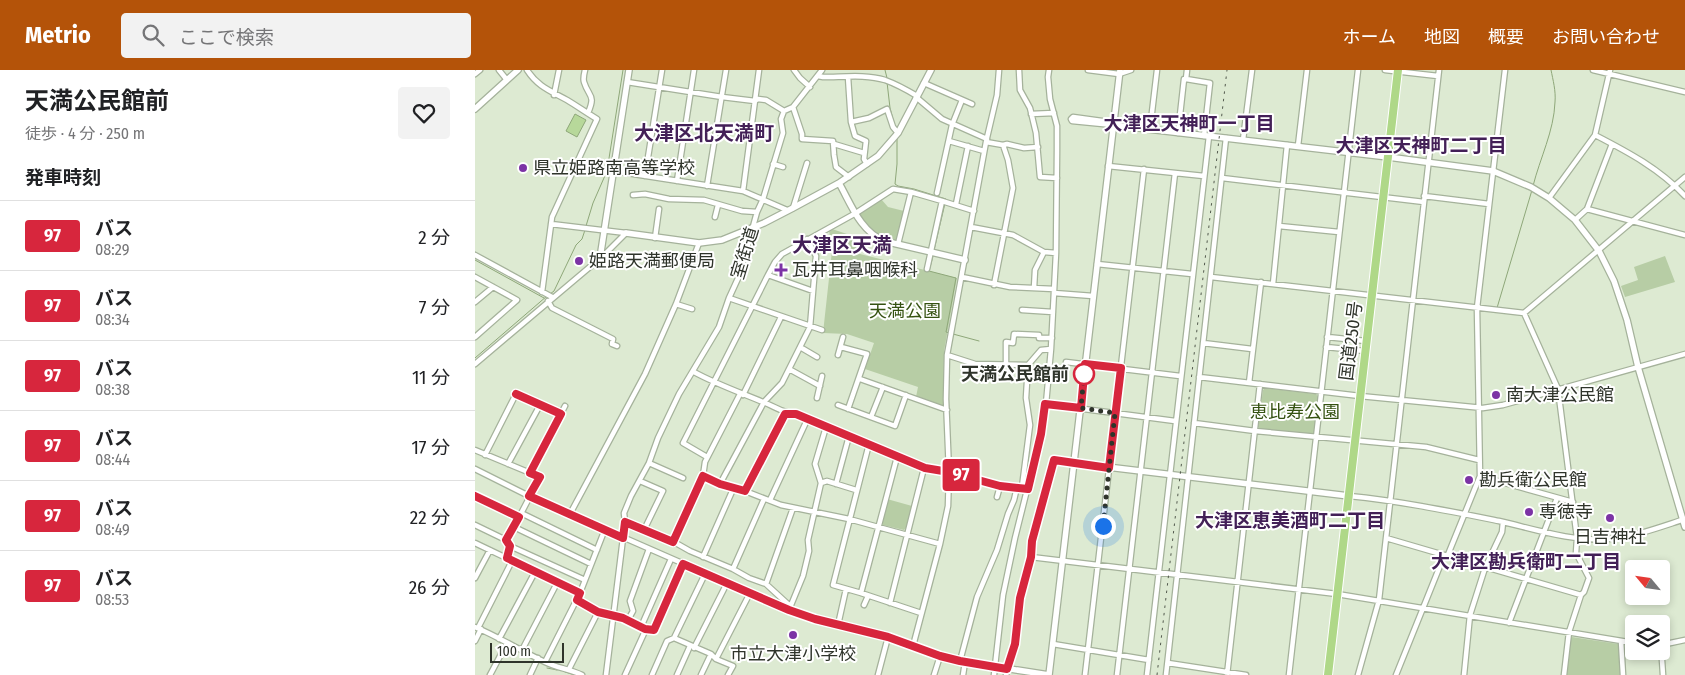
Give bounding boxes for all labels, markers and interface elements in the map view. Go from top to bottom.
search box [121,13,471,58]
text: Metrio [25,21,91,49]
icon: search [139,21,167,49]
text: ここで検索 [179,26,274,49]
text: ホーム [1343,26,1396,48]
text: 地図 [1424,26,1460,48]
text: 概要 [1488,26,1524,48]
text: お問い合わせ [1552,26,1660,48]
text: 天満公民館前 [25,87,169,115]
button: heart [398,87,450,139]
district label: 大津区天神町一丁目 [1103,112,1275,135]
district label: 大津区北天満町 [634,121,774,145]
text: 徒歩 · 4 分 · 250 m [25,124,145,143]
district label: 大津区天神町二丁目 [1335,134,1507,157]
place label: 県立姫路南高等学校 [533,157,695,179]
marker: 県立姫路南高等学校 [517,162,529,174]
text: 発車時刻 [25,166,101,189]
text: バス [95,217,133,240]
street label: 室街道 [727,224,763,282]
text: 97 [44,225,61,247]
text: 2 分 [418,226,450,249]
district label: 大津区天満 [792,233,892,257]
text: 08:29 [95,240,129,259]
place label: 姫路天満郵便局 [589,250,715,272]
marker: 姫路天満郵便局 [573,255,585,267]
place label: 瓦井耳鼻咽喉科 [792,259,918,281]
marker: 瓦井耳鼻咽喉科 [774,263,788,277]
text: バス [95,287,133,310]
text: 97 [44,295,61,317]
text: 7 分 [419,296,450,319]
park label: 天満公園 [869,300,941,322]
street label: 国道250号 [1335,300,1367,382]
text: 08:34 [95,310,130,329]
text: バス [95,357,133,380]
place label: 天満公民館前 [961,363,1069,385]
marker: 天満公民館前 [1073,363,1095,385]
text: 97 [44,365,61,387]
text: 11 分 [412,366,450,389]
text: 08:38 [95,380,130,399]
place label: 南大津公民館 [1506,384,1614,406]
marker: 南大津公民館 [1490,389,1502,401]
park label: 恵比寿公園 [1250,401,1340,423]
text: バス [95,427,133,450]
text: 97 [44,435,61,457]
text: 17 分 [411,436,450,459]
text: 08:44 [95,450,130,469]
line badge: 97 [939,459,983,491]
text: 97 [953,464,969,486]
place label: 勘兵衛公民館 [1479,469,1587,491]
marker: 勘兵衛公民館 [1463,474,1475,486]
text: バス [95,497,133,520]
place label: 専徳寺 [1539,501,1593,523]
text: 97 [44,505,61,527]
text: 22 分 [410,506,450,529]
marker: 専徳寺 [1523,506,1535,518]
district label: 大津区恵美酒町二丁目 [1195,509,1385,532]
marker: 日吉神社 [1604,512,1616,524]
your location [1091,514,1116,539]
text: 08:49 [95,520,130,539]
place label: 日吉神社 [1574,526,1646,548]
district label: 大津区勘兵衛町二丁目 [1431,550,1621,573]
north arrow [1625,560,1670,605]
map controls [1625,560,1670,660]
text: バス [95,567,133,590]
text: 97 [44,575,61,597]
text: 26 分 [409,576,450,599]
text: 08:53 [95,590,129,609]
button: layers [1625,615,1670,660]
marker: 市立大津小学校 [787,629,799,641]
scale bar [490,640,564,663]
text: 100 m [497,643,531,660]
place label: 市立大津小学校 [730,643,856,665]

